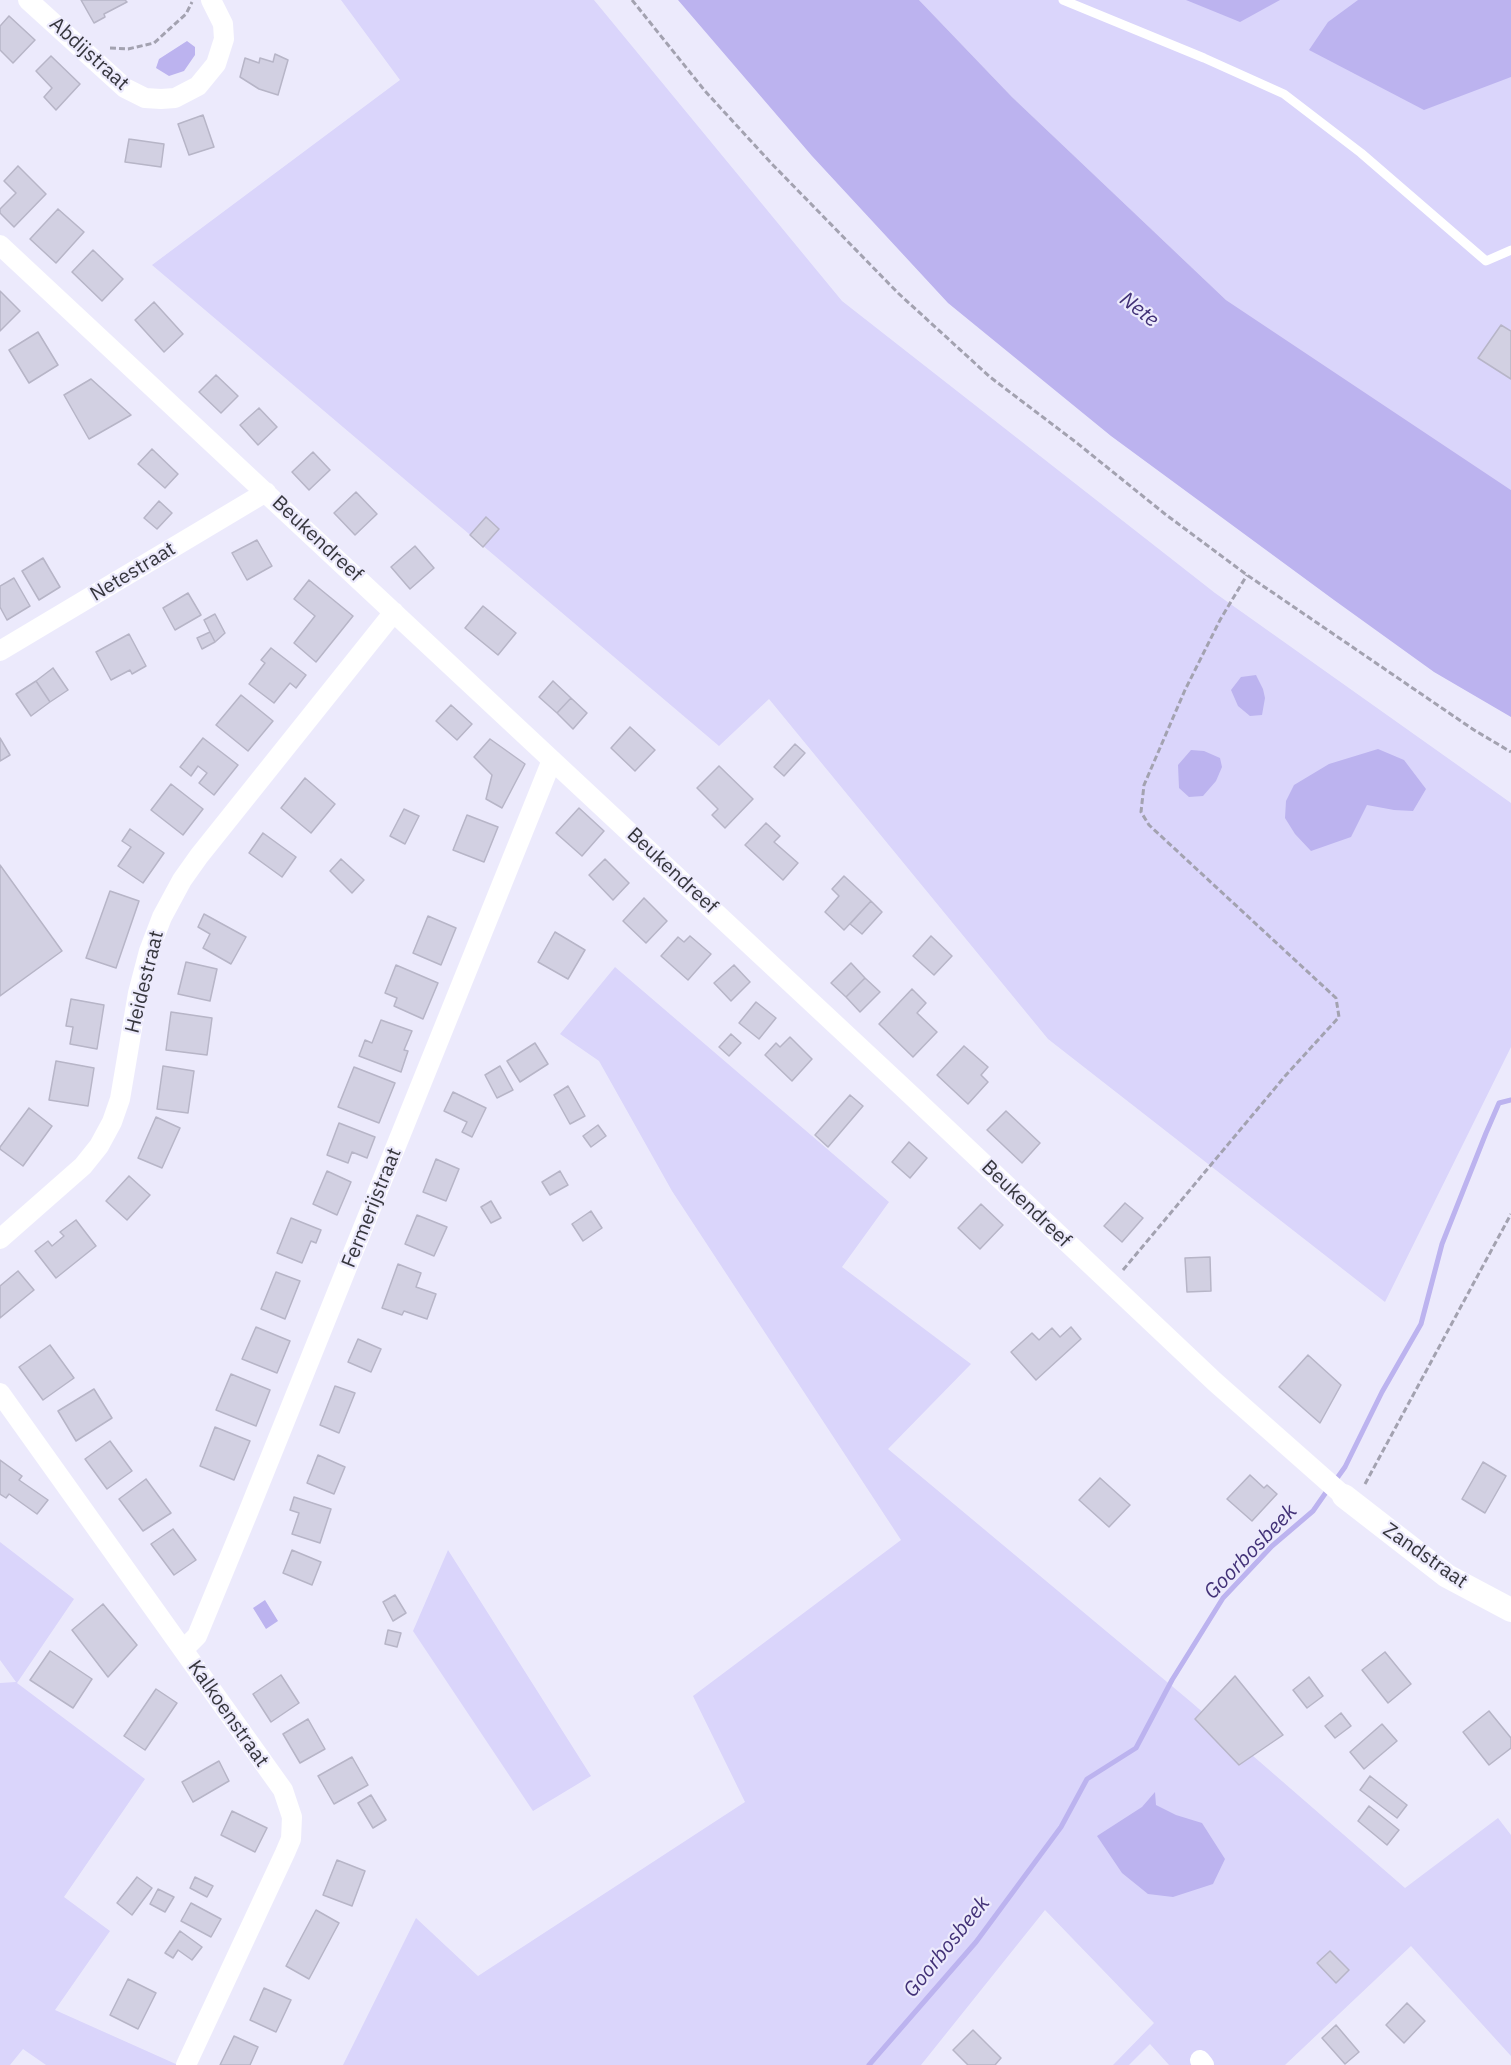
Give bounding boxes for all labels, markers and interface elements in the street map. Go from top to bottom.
street label: Abdijstraat [44,12,134,96]
water label: Nete [1115,287,1163,333]
street label: Beukendreef [267,491,367,587]
street label: Netestraat [86,537,180,607]
street label: Beukendreef [622,823,722,919]
street label: Heidestraat [121,928,169,1036]
street label: Fermerijstraat [337,1145,407,1271]
street label: Beukendreef [976,1155,1076,1253]
water label: Goorbosbeek [1199,1499,1303,1605]
street label: Zandstraat [1378,1518,1472,1594]
street label: Kalkoenstraat [182,1656,274,1772]
water label: Goorbosbeek [899,1891,995,2003]

